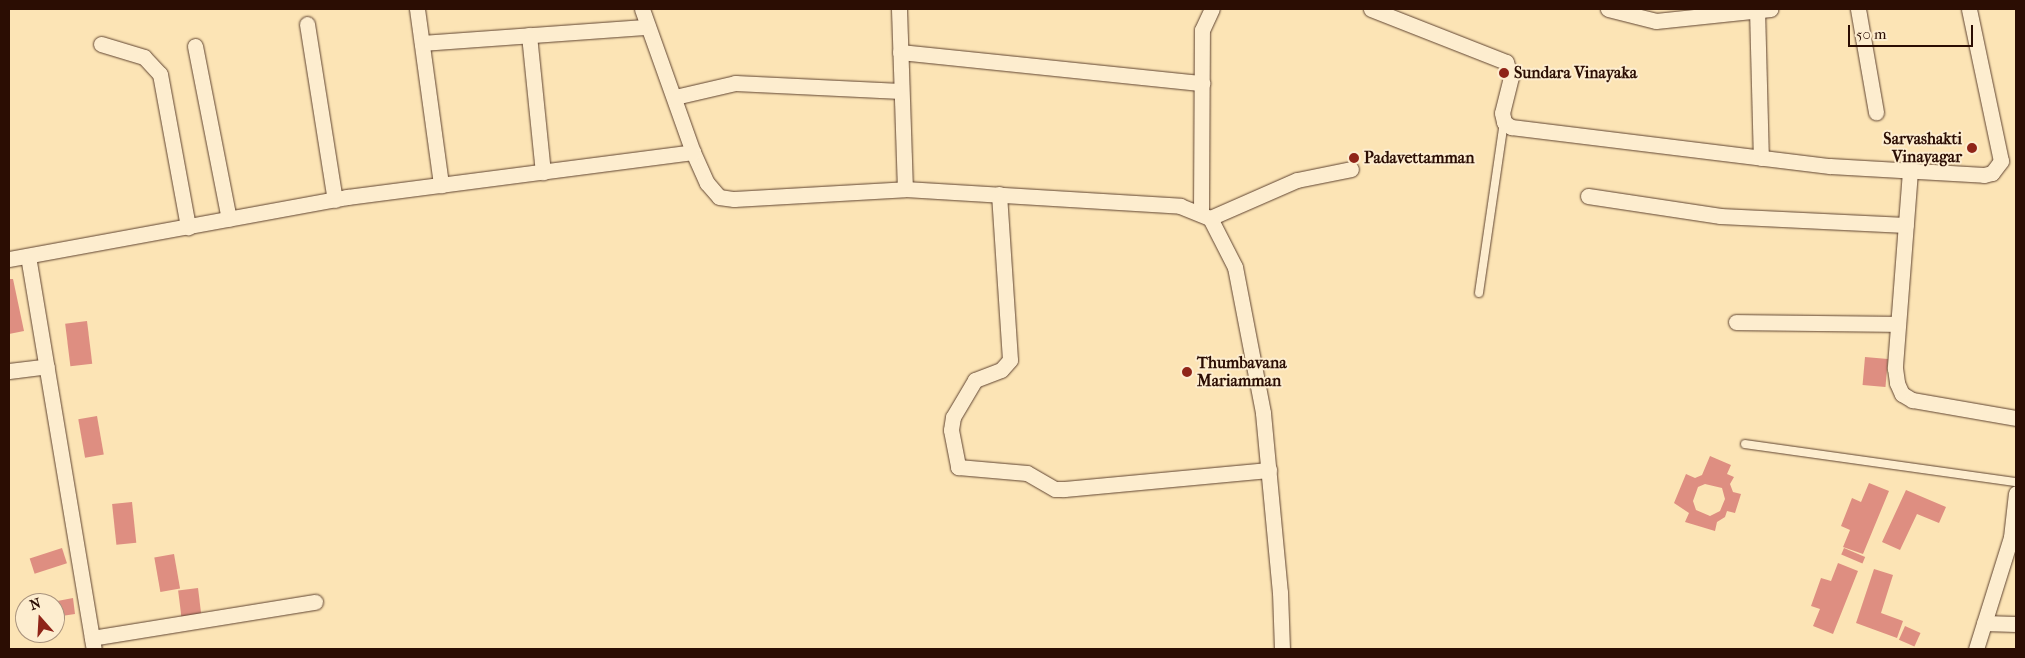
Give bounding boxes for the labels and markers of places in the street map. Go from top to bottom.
place label: Sundara Vinayaka [1514,63,1637,83]
marker: Sundara Vinayaka [1498,67,1510,79]
place label: Sarvashakti Vinayagar [1883,129,1962,167]
marker: Sarvashakti Vinayagar [1966,142,1978,154]
place label: Padavettamman [1364,148,1474,168]
marker: Padavettamman [1348,152,1360,164]
place label: Thumbavana Mariamman [1197,353,1287,391]
marker: Thumbavana Mariamman [1181,366,1193,378]

